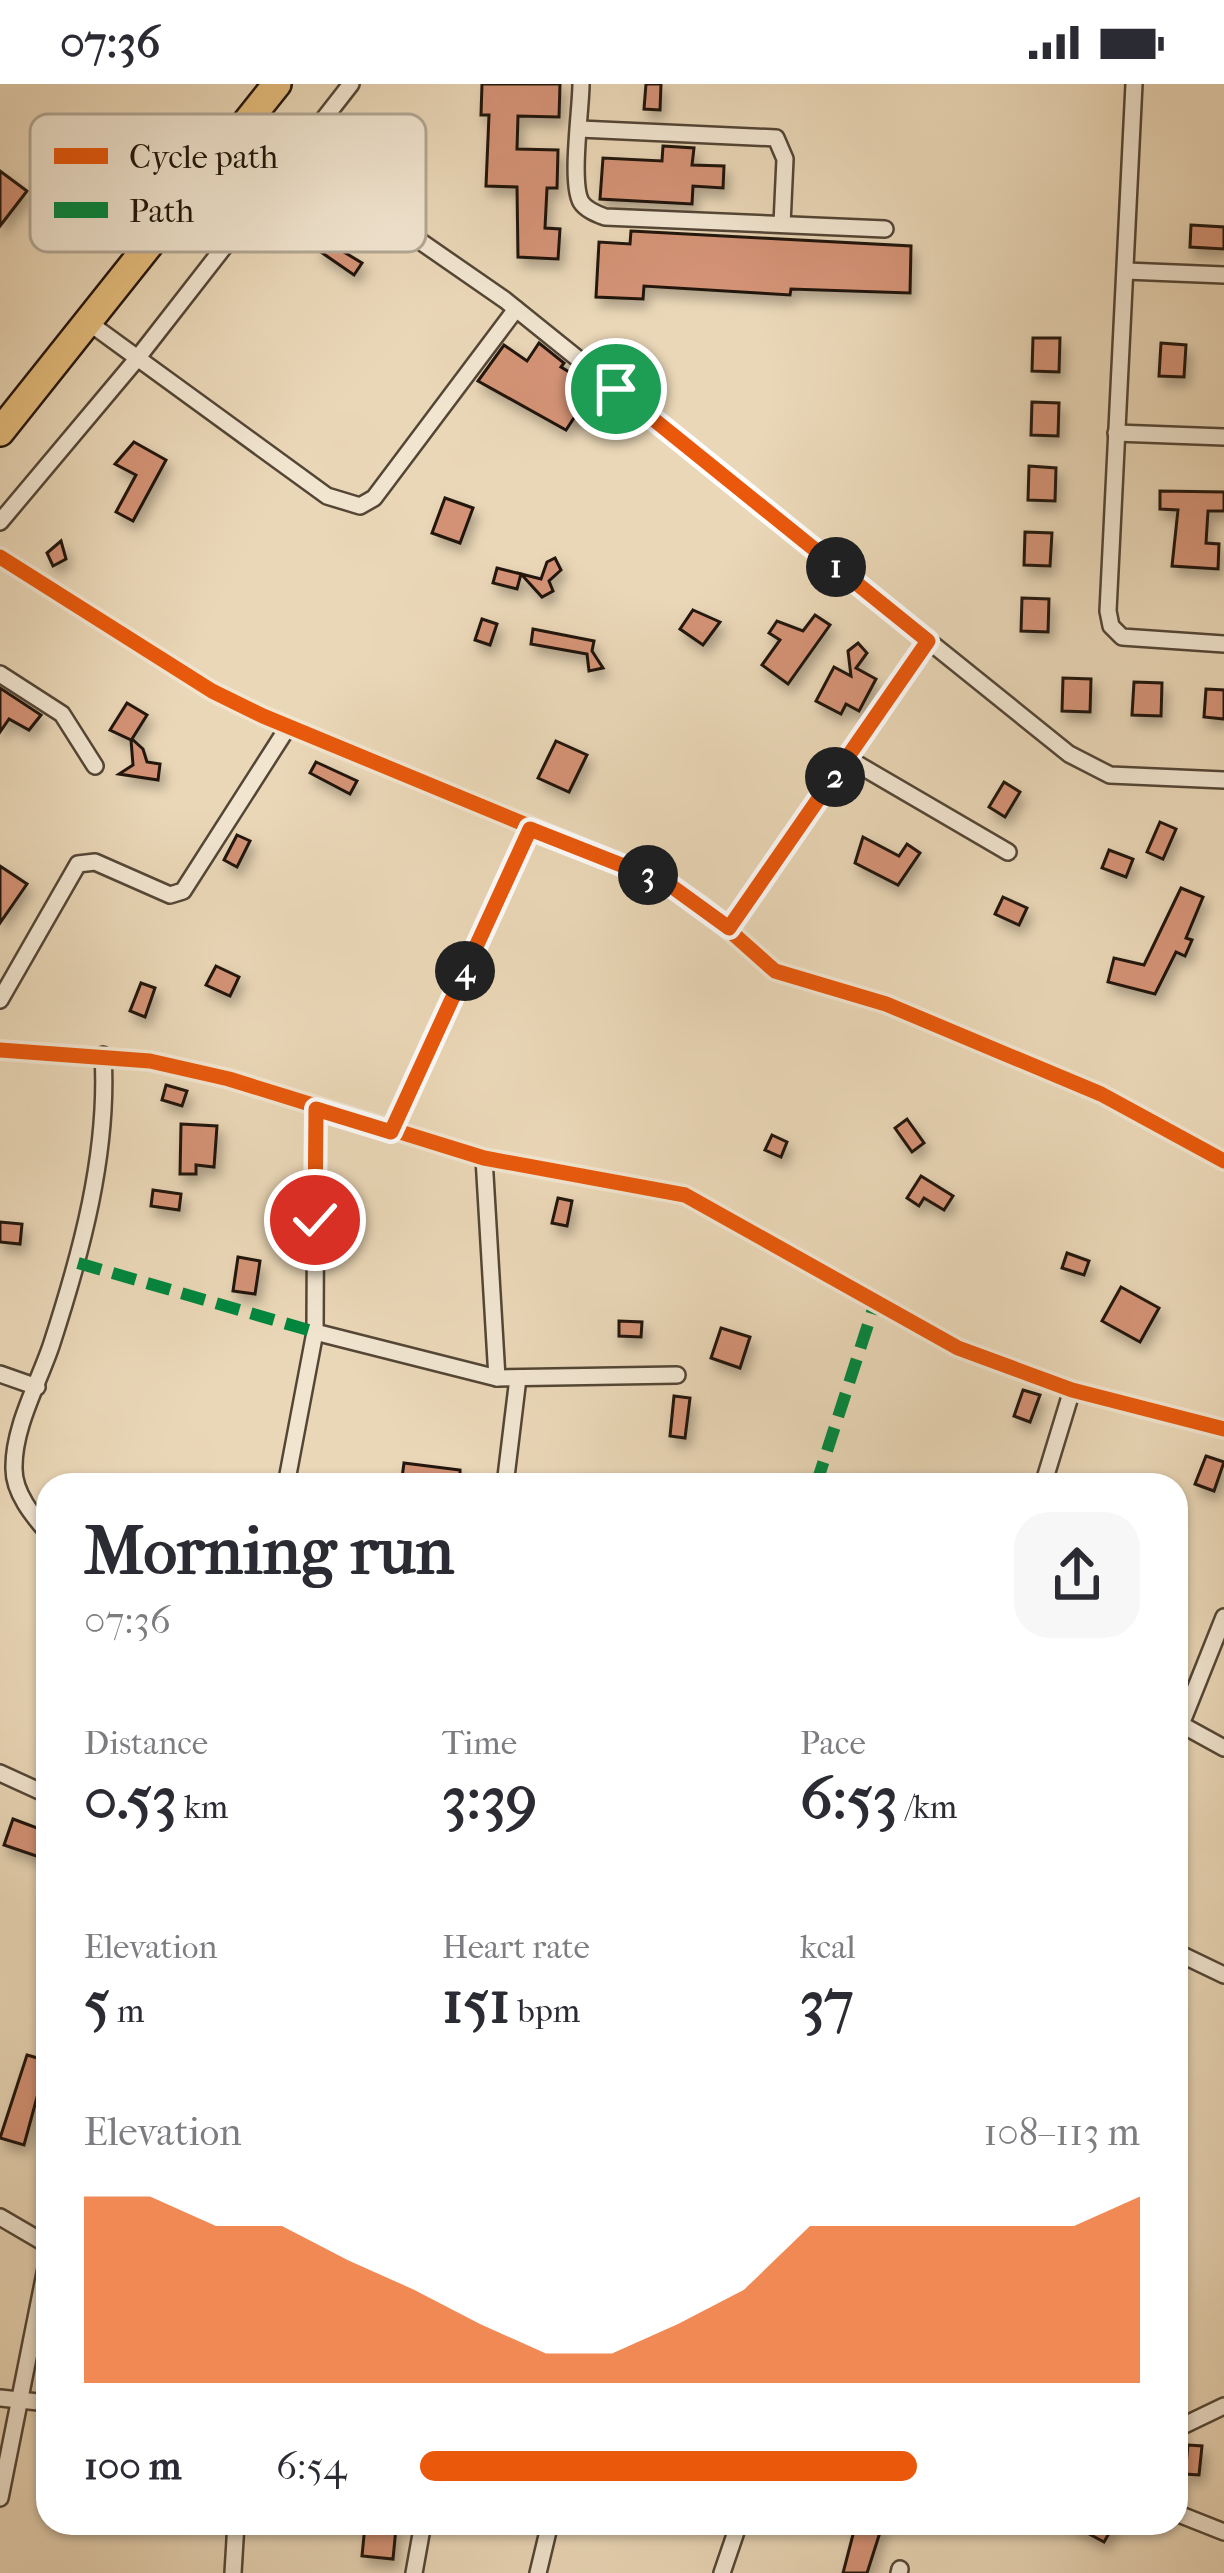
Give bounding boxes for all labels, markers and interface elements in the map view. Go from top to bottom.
text: 07:36 [60,16,160,69]
legend [30,114,426,252]
text: Cycle path [129,138,279,177]
text: Path [129,192,195,231]
pin [565,338,667,440]
icon: arrive [583,356,649,422]
pin: 1 [806,537,866,597]
text: 1 [830,547,842,586]
pin: 2 [805,747,865,807]
text: 2 [827,757,843,796]
pin: 3 [618,845,678,905]
text: 3 [641,855,655,894]
pin: 4 [435,941,495,1001]
text: 4 [455,951,475,990]
pin [264,1169,366,1271]
icon: check [282,1187,348,1253]
button: share [1014,1512,1140,1638]
text: Morning run [84,1513,454,1590]
text: 07:36 [84,1597,171,1643]
text: Distance [84,1724,208,1763]
text: Time [442,1724,517,1763]
text: Pace [800,1724,866,1763]
text: 0.53 [84,1763,177,1834]
text: 3:39 [442,1763,537,1834]
text: 6:53 [800,1763,898,1834]
text: km [177,1788,228,1827]
text: /km [898,1788,957,1827]
text: Elevation [84,1928,217,1967]
text: Heart rate [442,1928,590,1967]
text: kcal [800,1928,856,1967]
text: 5 [84,1967,110,2038]
text: 151 [442,1967,511,2038]
text: 37 [800,1967,854,2038]
text: m [110,1992,144,2031]
text: bpm [511,1992,580,2031]
text: Elevation [84,2109,242,2155]
text: 108–113 m [984,2109,1140,2155]
text: 100 m [84,2443,182,2489]
text: 6:54 [276,2443,346,2489]

